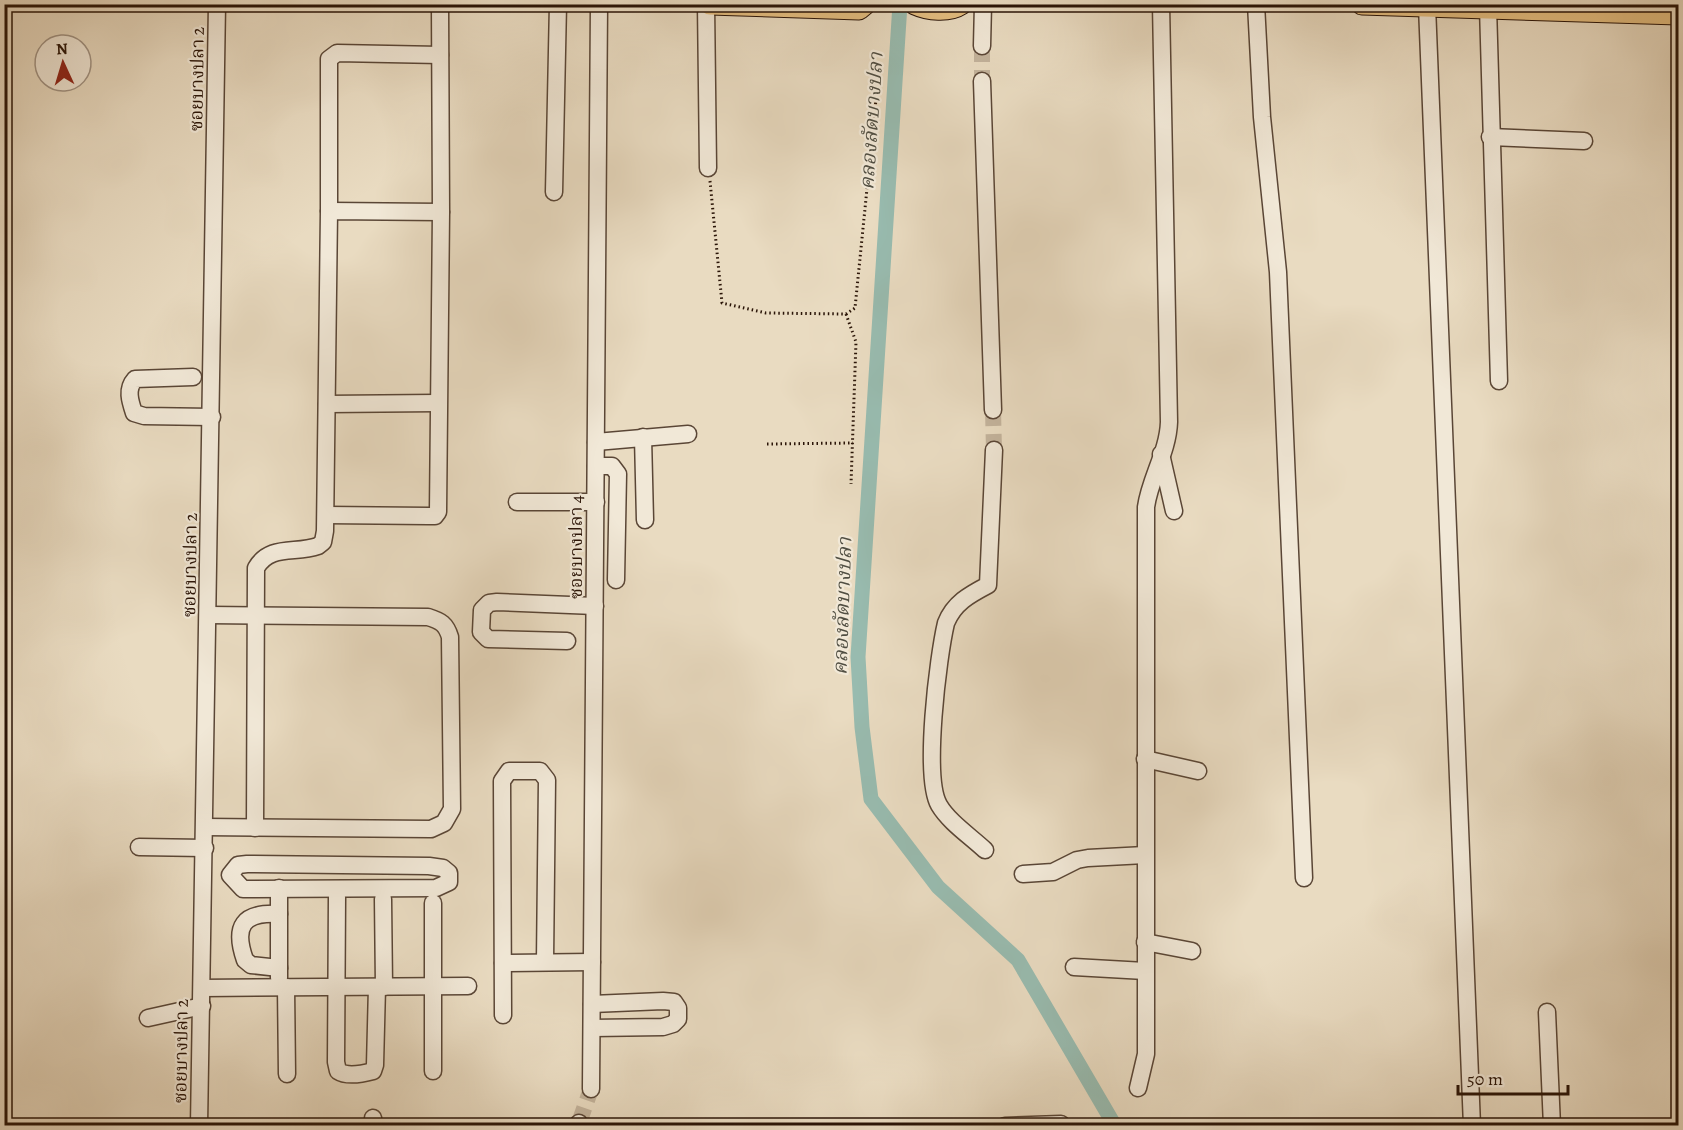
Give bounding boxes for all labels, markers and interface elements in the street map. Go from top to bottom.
street label: ซอยบางปลา 2 [184,26,210,131]
north arrow [33,33,93,93]
text: N [55,38,69,60]
water label: คลองลัดบางปลา [853,50,890,191]
street label: ซอยบางปลา 4 [564,495,588,599]
street label: ซอยบางปลา 2 [177,512,203,617]
water label: คลองลัดบางปลา [827,535,858,675]
street label: ซอยบางปลา 2 [168,998,194,1103]
scale bar [1458,1058,1568,1096]
text: 50 m [1467,1067,1503,1091]

